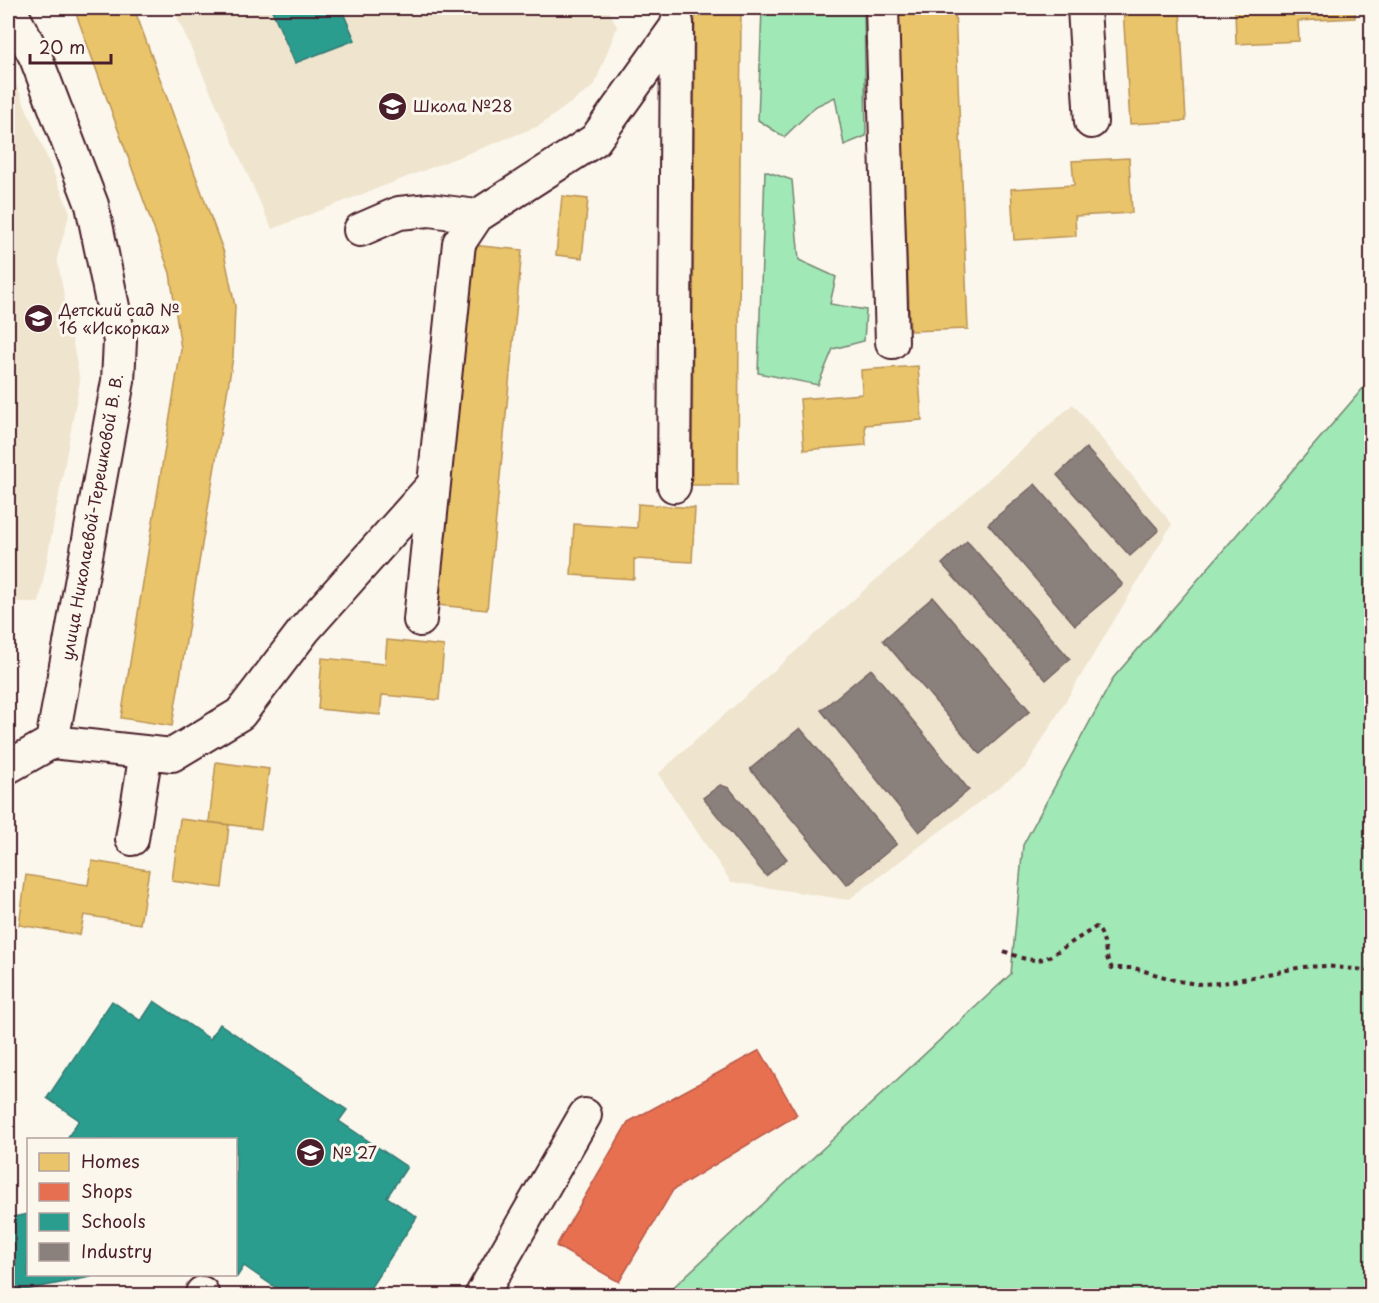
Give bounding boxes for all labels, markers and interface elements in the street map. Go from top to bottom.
scale bar [30,27,111,65]
text: 20 m [39,33,85,60]
school or university icon: Школа №28 [376,90,408,122]
place label: Школа №28 [413,93,512,117]
place label: Детский сад № 16 «Искорка» [58,297,180,339]
school or university icon: Детский сад № 16 «Искорка» [22,303,54,335]
street label: улица Николаевой-Терешковой В. В. [54,372,128,662]
school or university icon: № 27 [295,1137,327,1169]
legend [27,1138,237,1276]
place label: № 27 [332,1140,377,1164]
text: Homes [81,1147,139,1174]
text: Shops [81,1177,132,1204]
text: Schools [81,1207,146,1234]
text: Industry [81,1237,152,1264]

